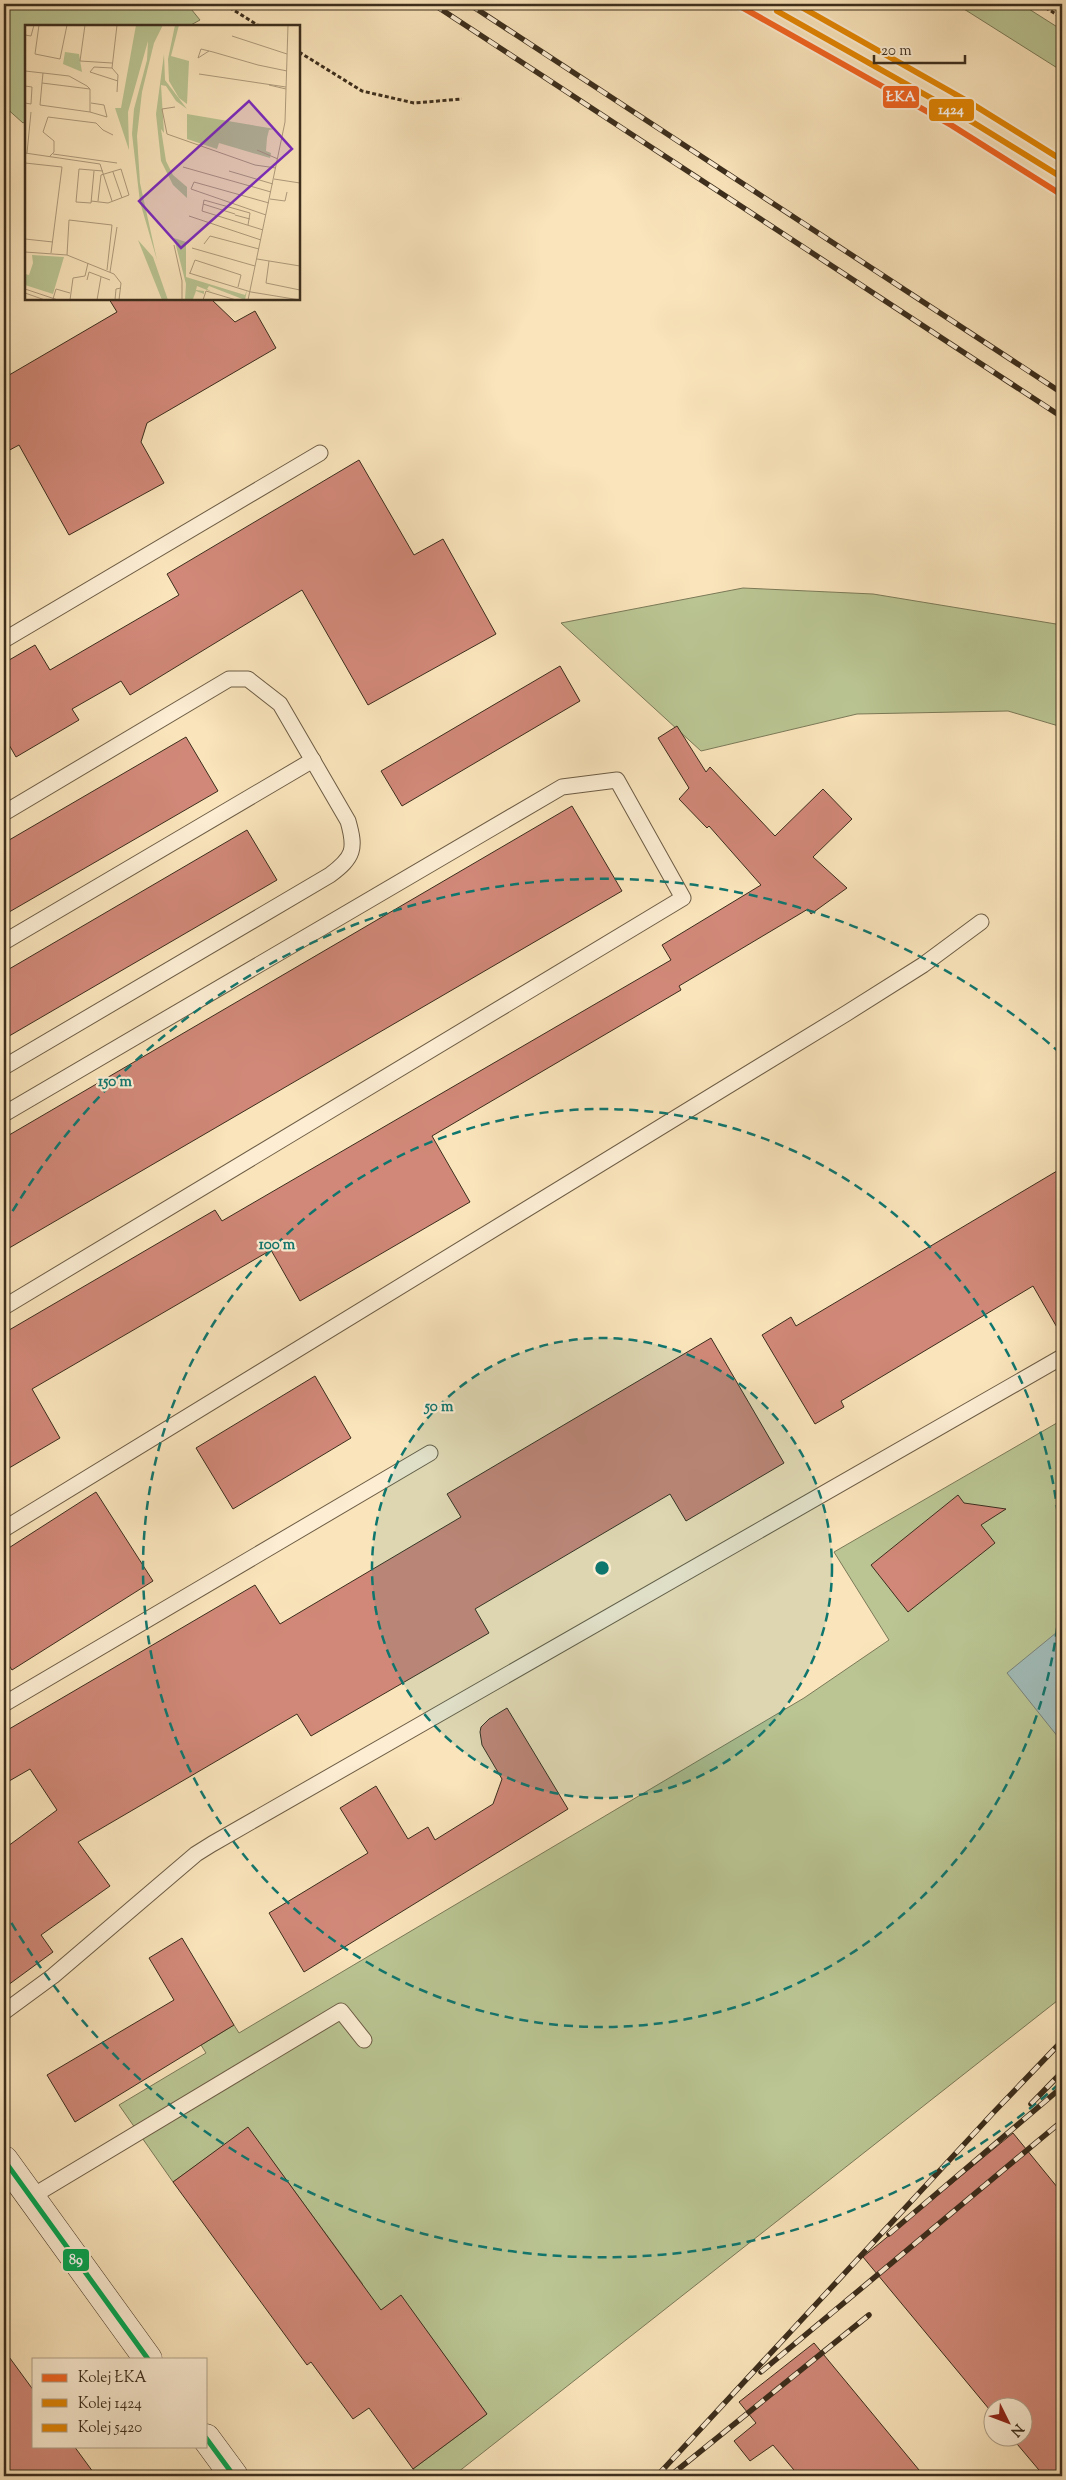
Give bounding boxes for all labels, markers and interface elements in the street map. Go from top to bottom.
inset map [25,25,300,300]
scale bar [874,32,965,64]
text: 20 m [881,41,912,62]
line badge: ŁKA [882,85,920,109]
text: ŁKA [886,88,917,108]
line badge: 1424 [928,98,975,122]
text: 1424 [938,101,964,121]
text: 150 m [98,1072,132,1093]
text: 100 m [259,1235,296,1256]
text: 50 m [424,1397,454,1418]
centre of rings [593,1559,611,1577]
line badge: 89 [62,2248,90,2272]
text: 89 [69,2251,83,2271]
legend [32,2358,208,2448]
text: Kolej ŁKA [78,2368,147,2389]
text: Kolej 1424 [78,2394,142,2415]
north arrow [984,2398,1034,2448]
text: Kolej 5420 [78,2418,142,2439]
text: N [1005,2419,1027,2440]

